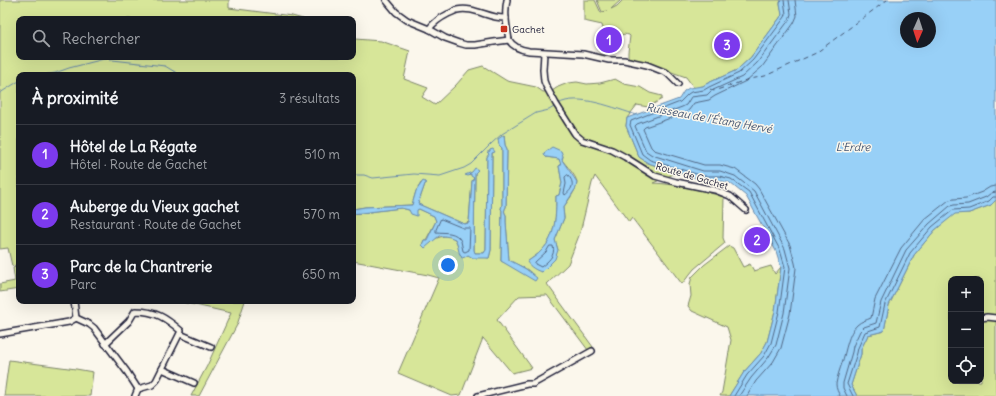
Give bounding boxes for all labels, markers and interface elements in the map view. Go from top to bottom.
north arrow [900,12,936,48]
search box [16,16,356,60]
place label: Gachet [512,23,545,36]
marker: Gachet [499,24,509,34]
pin: 1 [596,25,622,55]
icon: search [30,27,52,49]
text: Rechercher [62,29,140,48]
pin: 3 [714,30,740,60]
text: À proximité [32,87,118,109]
text: 3 résultats [279,90,340,107]
water label: Ruisseau de l'Étang Hervé [645,100,774,136]
text: Hôtel de La Régate [70,137,197,156]
water label: L'Erdre [836,140,871,154]
text: 1 [42,146,48,163]
text: 510 m [304,146,340,163]
text: Hôtel · Route de Gachet [70,156,207,173]
street label: Route de Gachet [654,159,730,193]
text: Auberge du Vieux gachet [70,197,239,216]
text: 2 [41,206,49,223]
text: 570 m [303,206,340,223]
text: Restaurant · Route de Gachet [70,216,241,233]
pin: 2 [744,225,770,255]
your location [438,255,458,275]
text: Parc de la Chantrerie [70,257,212,276]
text: 3 [41,266,49,283]
text: 650 m [302,266,340,283]
text: Parc [70,276,97,293]
map controls [948,276,984,384]
button: + [948,276,984,312]
button: − [948,312,984,348]
button: locate [948,348,984,384]

